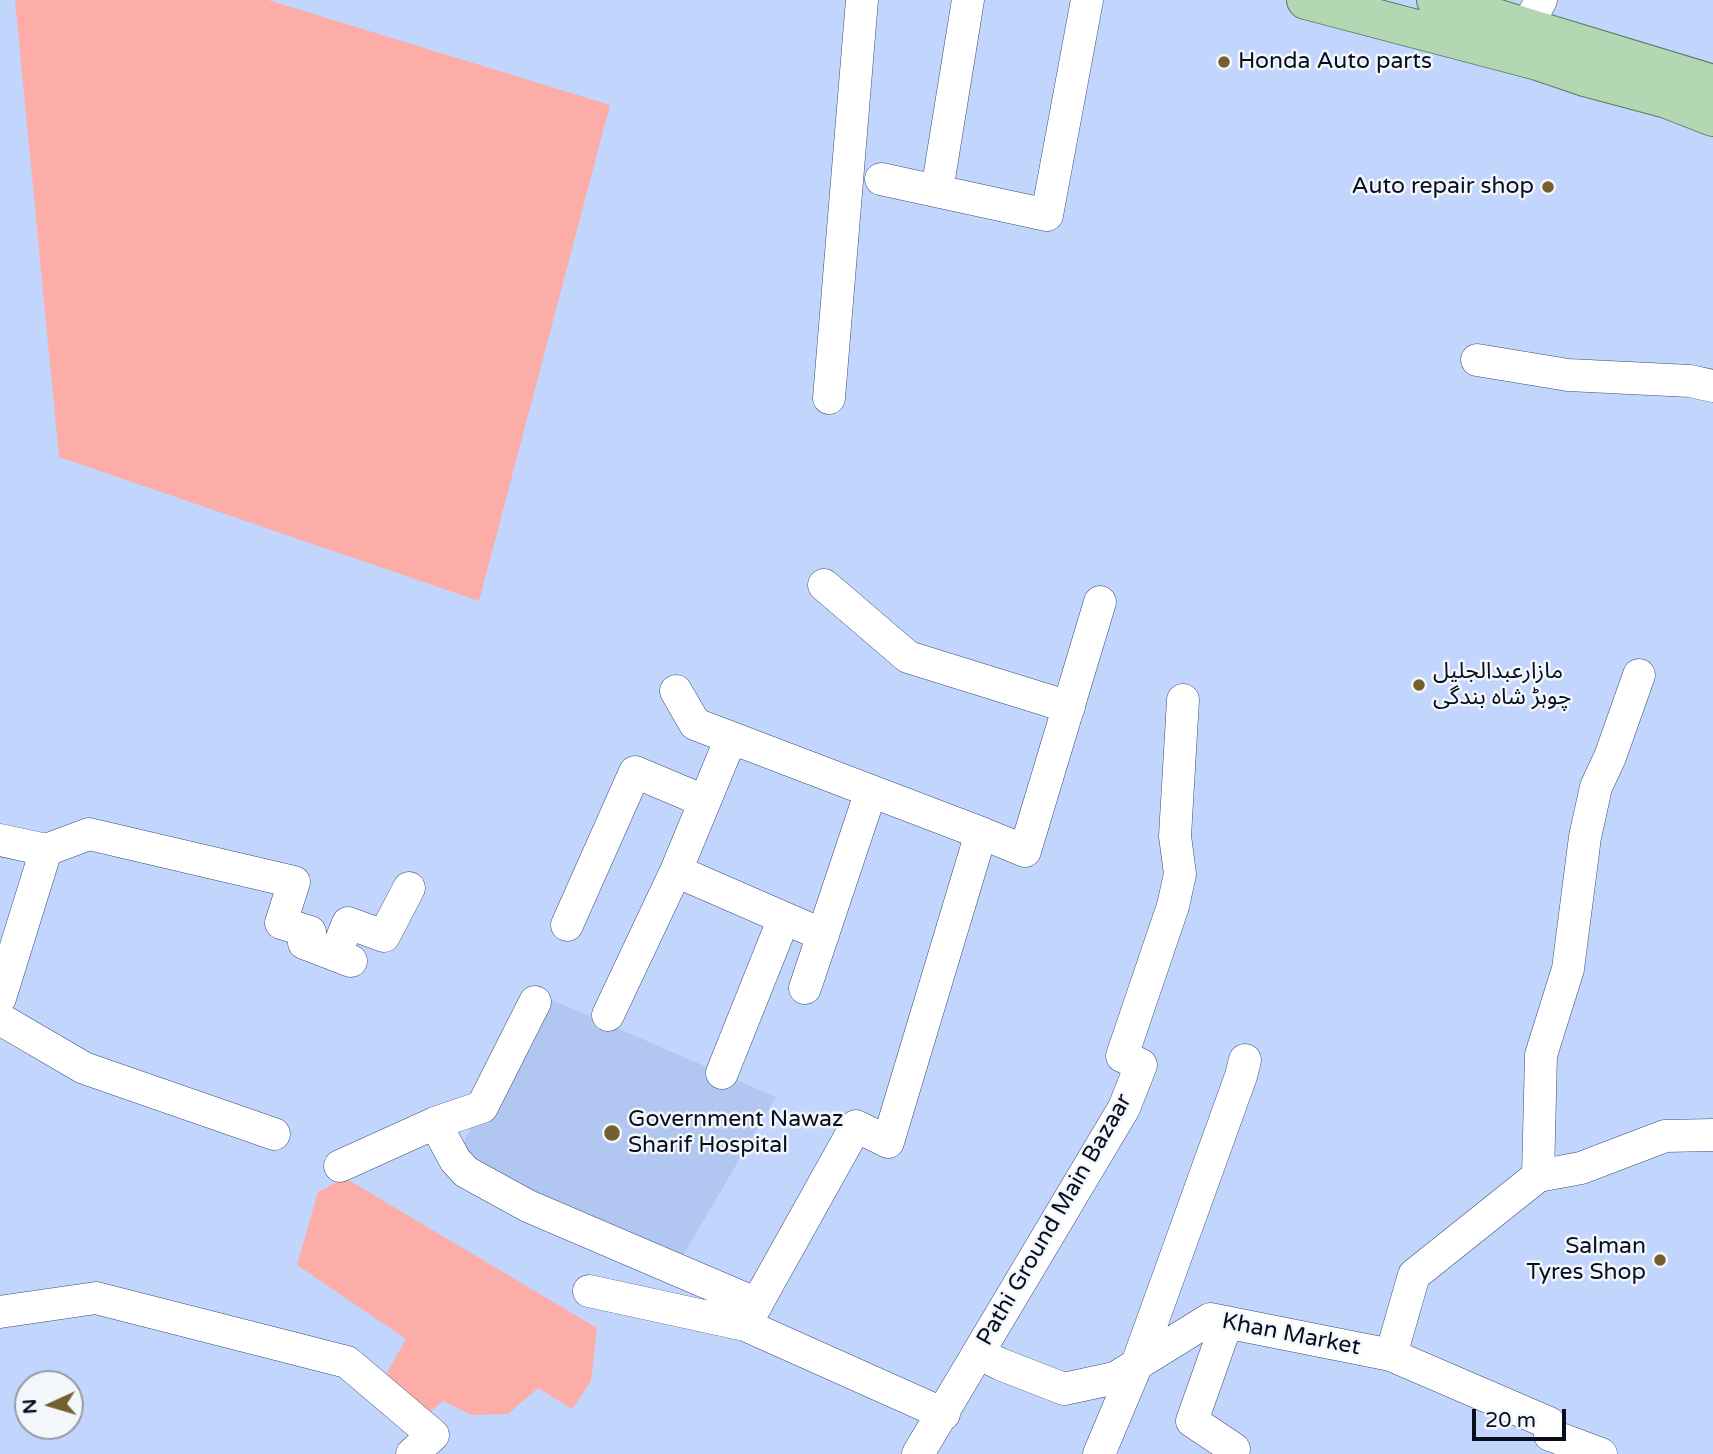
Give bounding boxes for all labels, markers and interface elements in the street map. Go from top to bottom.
place label: Honda Auto parts [1238,48,1432,76]
marker: Honda Auto parts [1216,54,1232,70]
place label: Auto repair shop [1352,173,1534,201]
marker: Auto repair shop [1540,179,1556,195]
place label: مازارعبدالجلیل چوہڑ شاہ بندگی [1433,658,1571,712]
marker: مازارعبدالجلیل چوہڑ شاہ بندگی [1411,677,1427,693]
street label: Pathi Ground Main Bazaar [971,1089,1139,1351]
place label: Government Nawaz Sharif Hospital [628,1106,843,1160]
marker: Government Nawaz Sharif Hospital [602,1123,622,1143]
place label: Salman Tyres Shop [1526,1233,1646,1287]
marker: Salman Tyres Shop [1652,1252,1668,1268]
street label: Khan Market [1219,1308,1363,1362]
north arrow [14,1370,84,1440]
scale bar [1475,1394,1570,1438]
text: N [19,1398,42,1415]
text: 20 m [1485,1408,1536,1433]

